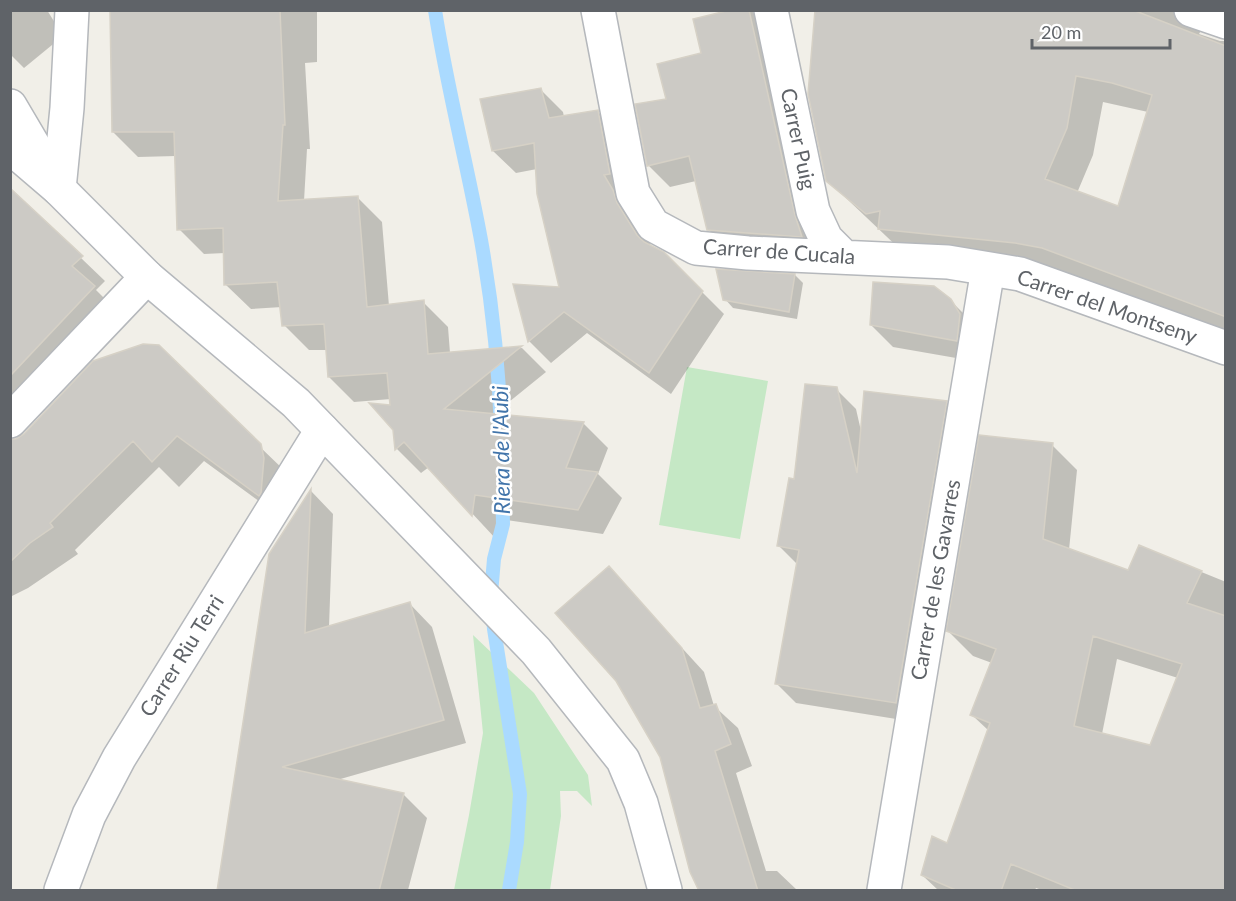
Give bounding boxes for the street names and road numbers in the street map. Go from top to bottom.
street label: Carrer Puig [777,86,822,192]
street label: Carrer de Cucala [702,233,856,268]
street label: Carrer del Montseny [1014,263,1201,348]
street label: Carrer de les Gavarres [905,477,964,682]
street label: Carrer Riu Terri [133,590,228,721]

